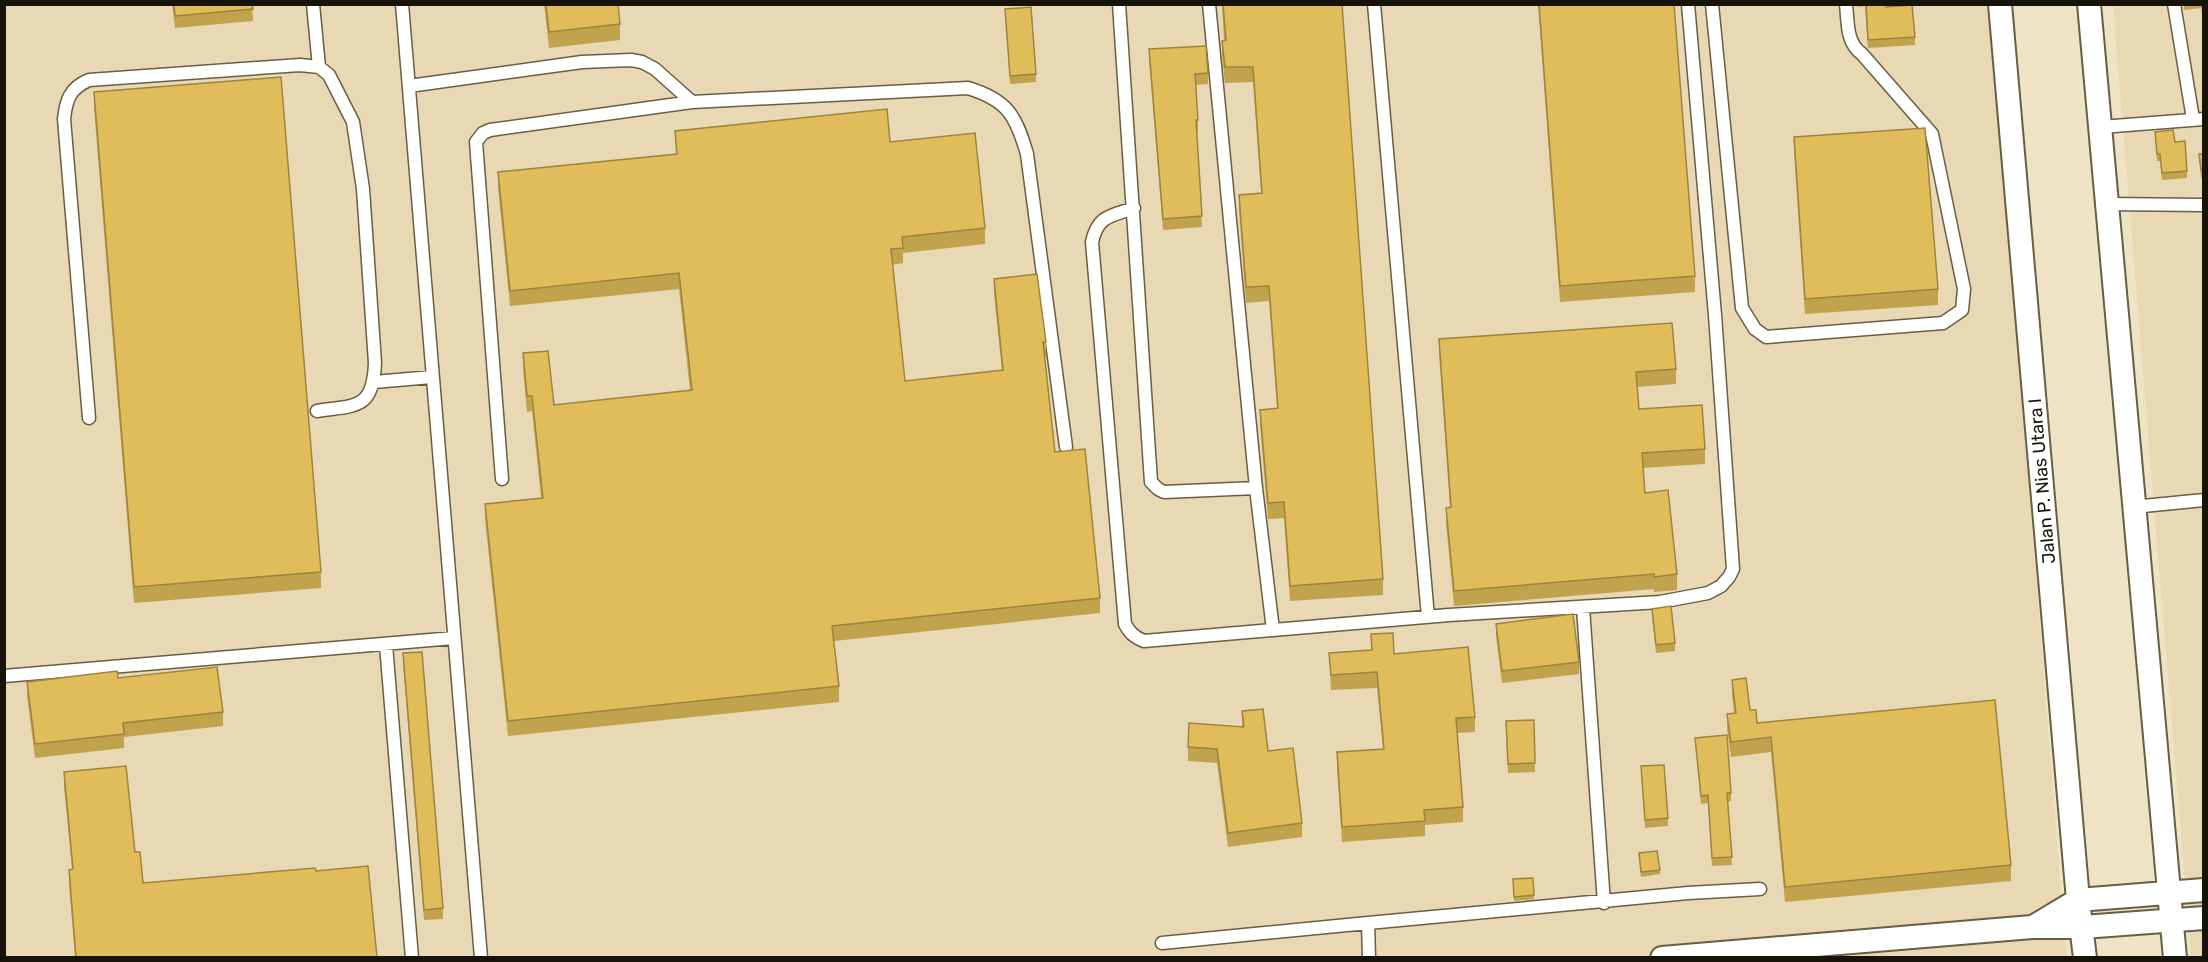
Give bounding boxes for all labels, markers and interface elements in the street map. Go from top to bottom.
street label: Jalan P. Nias Utara I [2024,397,2060,565]

